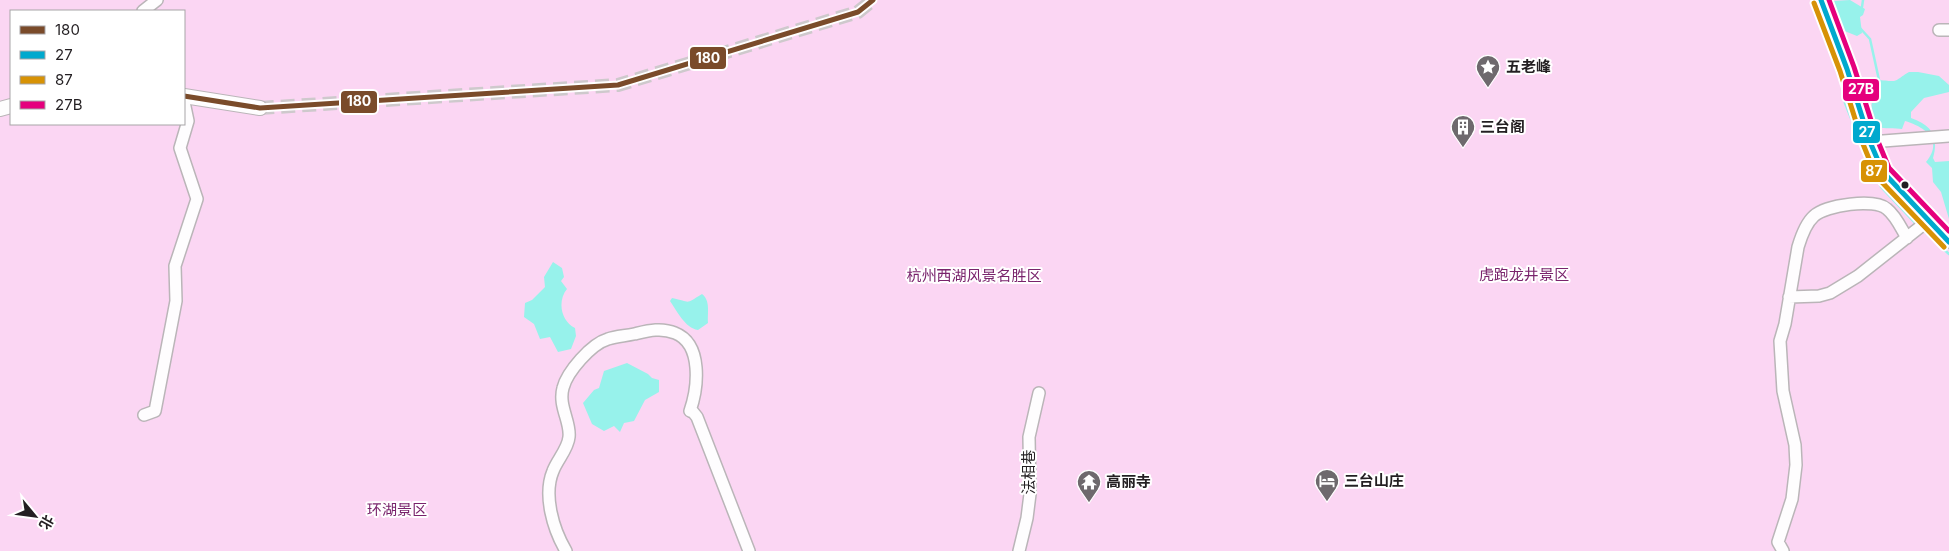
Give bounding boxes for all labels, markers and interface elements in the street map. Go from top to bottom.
legend [10,10,185,125]
text: 180 [55,20,80,39]
text: 27 [55,45,73,64]
line badge: 180 [689,46,727,70]
text: 180 [696,49,720,66]
place icon: 五老峰 [1475,54,1501,88]
place label: 五老峰 [1506,57,1551,76]
text: 87 [55,70,73,89]
line badge: 27B [1842,78,1880,102]
text: 27B [1848,80,1874,97]
line badge: 180 [340,90,378,114]
text: 180 [347,92,371,109]
text: 27B [55,95,82,114]
building icon: 三台阁 [1450,114,1476,148]
place label: 三台阁 [1480,117,1525,136]
line badge: 27 [1852,120,1881,144]
text: 27 [1859,123,1875,140]
line badge: 87 [1860,159,1888,183]
text: 87 [1865,162,1883,179]
unlabelled marker [1900,180,1910,190]
park label: 虎跑龙井景区 [1479,265,1569,284]
park label: 杭州西湖风景名胜区 [906,266,1042,285]
street label: 法相巷 [1019,449,1038,495]
hotel icon: 三台山庄 [1314,468,1340,502]
temple icon: 高丽寺 [1076,469,1102,503]
place label: 三台山庄 [1344,471,1404,490]
place label: 高丽寺 [1106,472,1151,491]
north arrow [10,491,60,541]
park label: 环湖景区 [367,500,427,519]
text: 北 [36,512,58,533]

